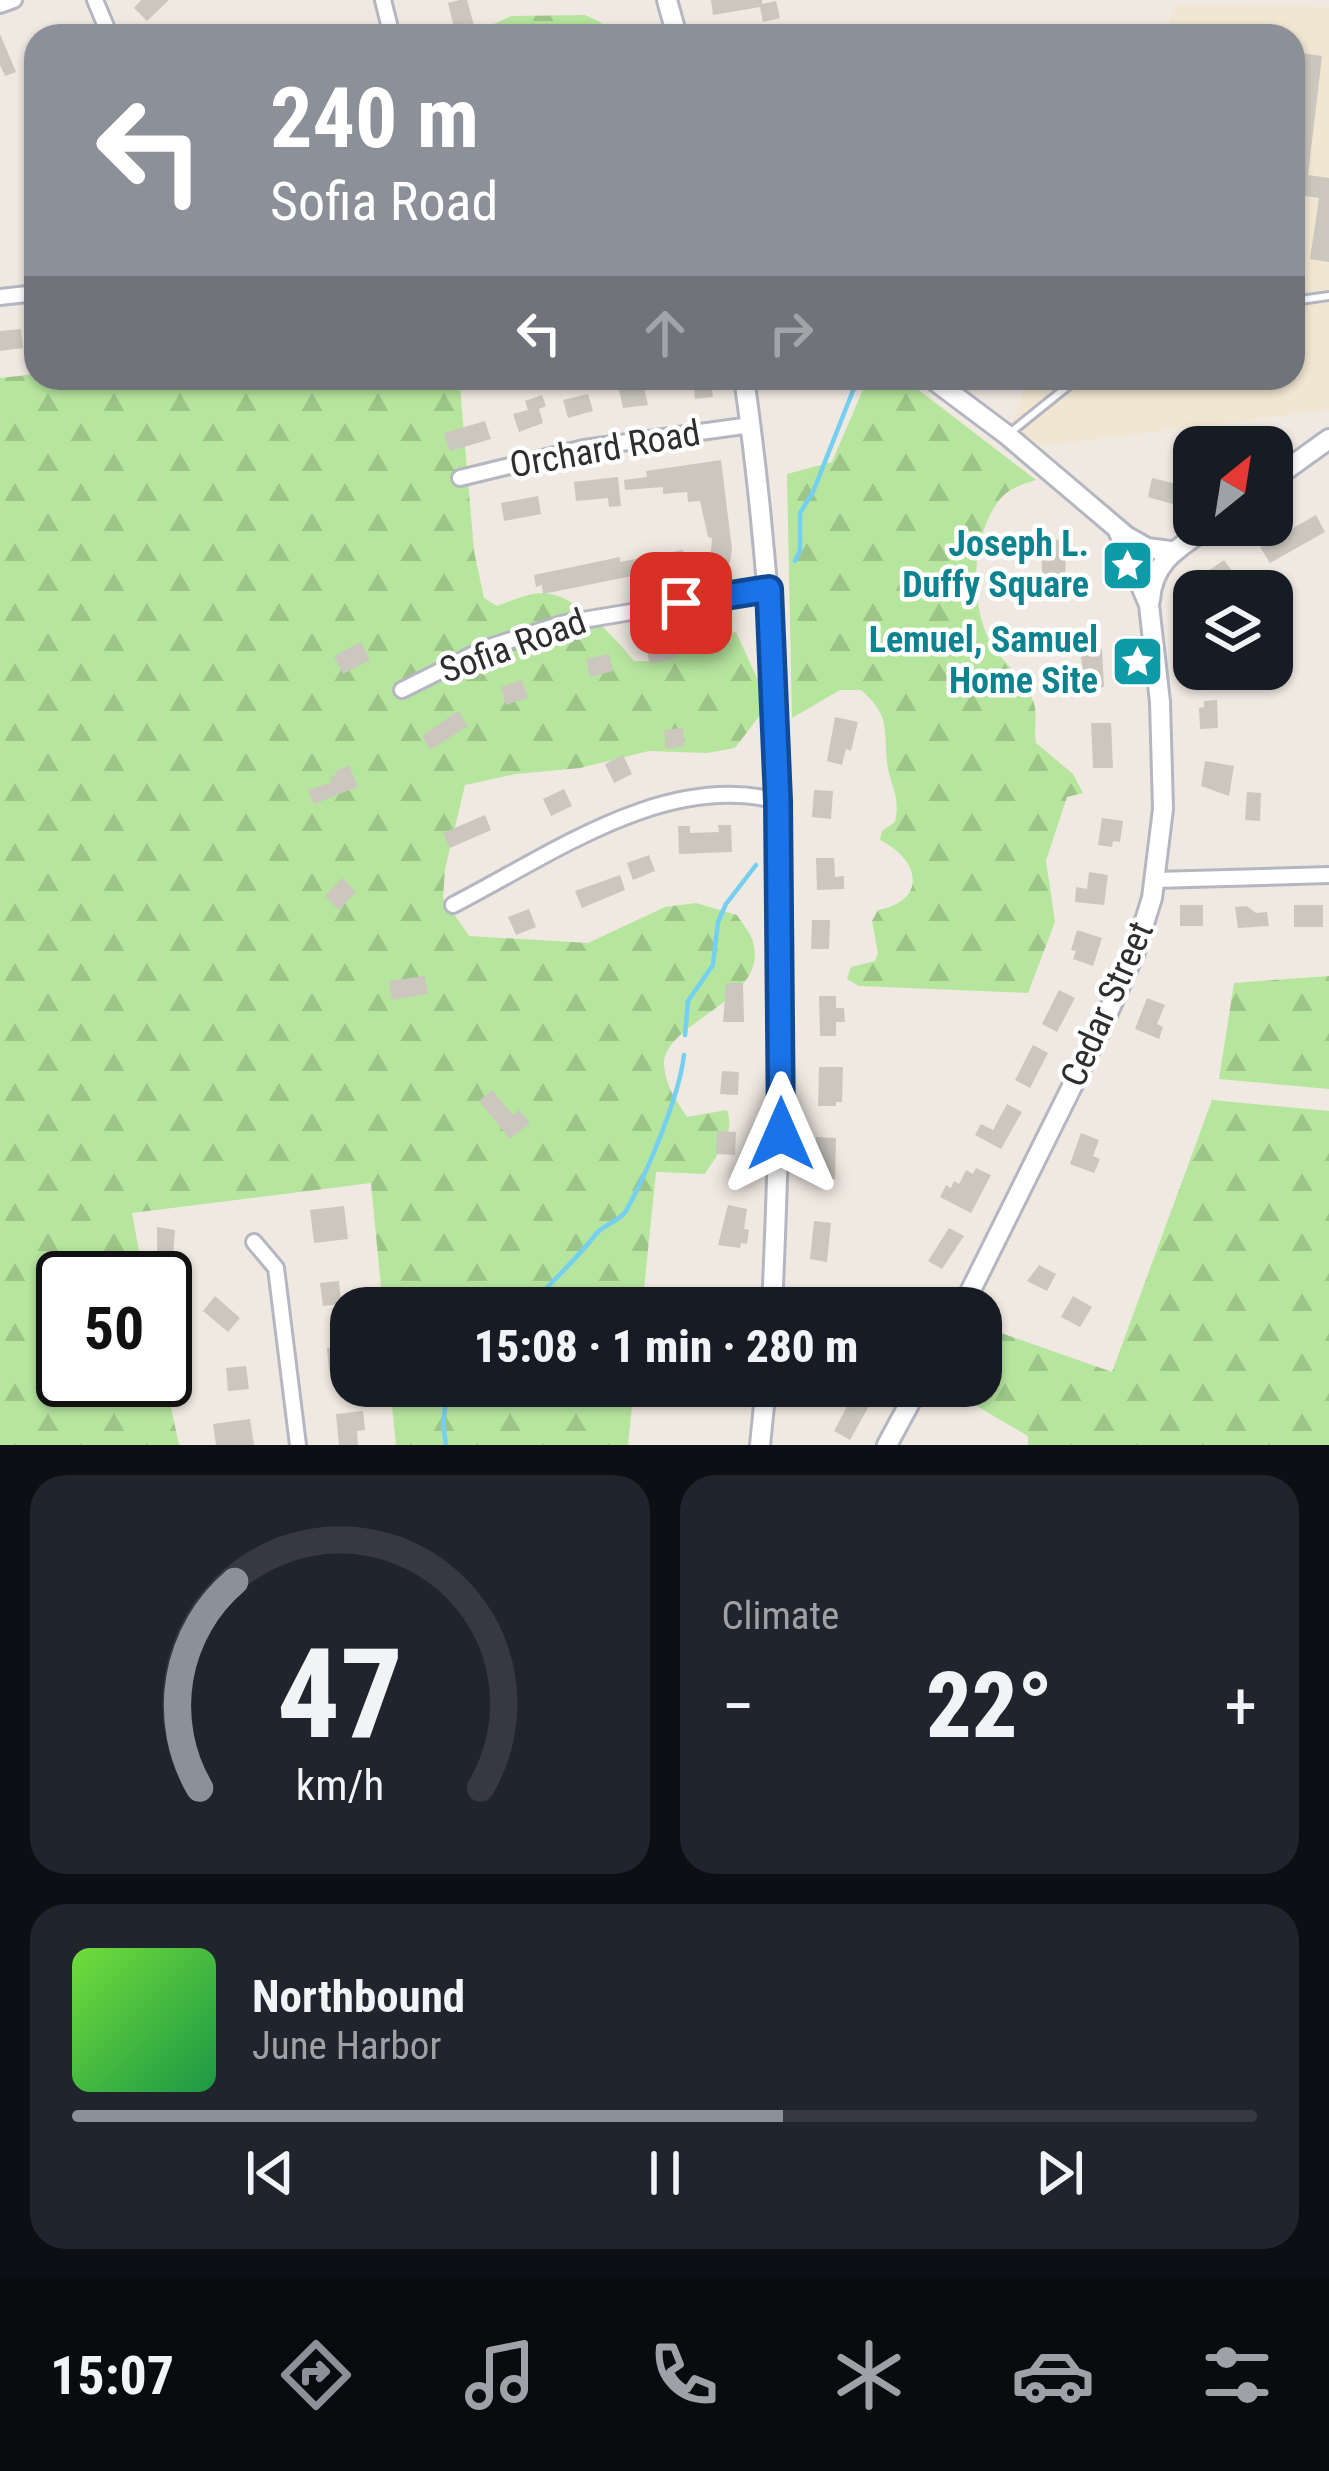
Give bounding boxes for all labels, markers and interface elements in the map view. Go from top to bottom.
text: 240 m [270,69,479,168]
icon: left [72,72,228,228]
text: Sofia Road [270,170,498,233]
icon: left [506,300,572,366]
icon: ahead [632,300,698,366]
icon: right [758,300,824,366]
street label: Orchard Road [507,412,703,486]
north arrow [1173,426,1293,546]
map controls [1173,426,1293,690]
place label: Joseph L. Duffy Square [902,523,1089,606]
place icon: Joseph L. Duffy Square [1100,537,1156,593]
pin [630,552,732,654]
icon: arrive [648,570,714,636]
button: layers [1173,570,1293,690]
street label: Sofia Road [434,600,592,692]
place label: Lemuel, Samuel Home Site [869,619,1098,702]
place icon: Lemuel, Samuel Home Site [1109,633,1165,689]
street label: Cedar Street [1052,915,1162,1093]
position arrow [718,1071,844,1197]
speed limit sign: 50 [36,1251,192,1407]
text: 15:08 · 1 min · 280 m [474,1320,858,1373]
text: Climate [722,1593,839,1639]
text: 47 [277,1621,403,1767]
text: 22° [926,1654,1053,1759]
text: − [722,1668,755,1745]
text: + [1224,1668,1257,1745]
text: km/h [296,1759,384,1809]
text: Northbound [252,1970,465,2023]
text: June Harbor [252,2023,441,2069]
icon: previous [237,2140,303,2206]
icon: pause [632,2140,698,2206]
icon: next [1027,2140,1093,2206]
icon: directions [274,2333,358,2417]
icon: music [458,2333,542,2417]
icon: phone [642,2333,726,2417]
icon: climate [827,2333,911,2417]
icon: car [1011,2333,1095,2417]
icon: filters [1195,2333,1279,2417]
text: 15:07 [50,2344,174,2407]

